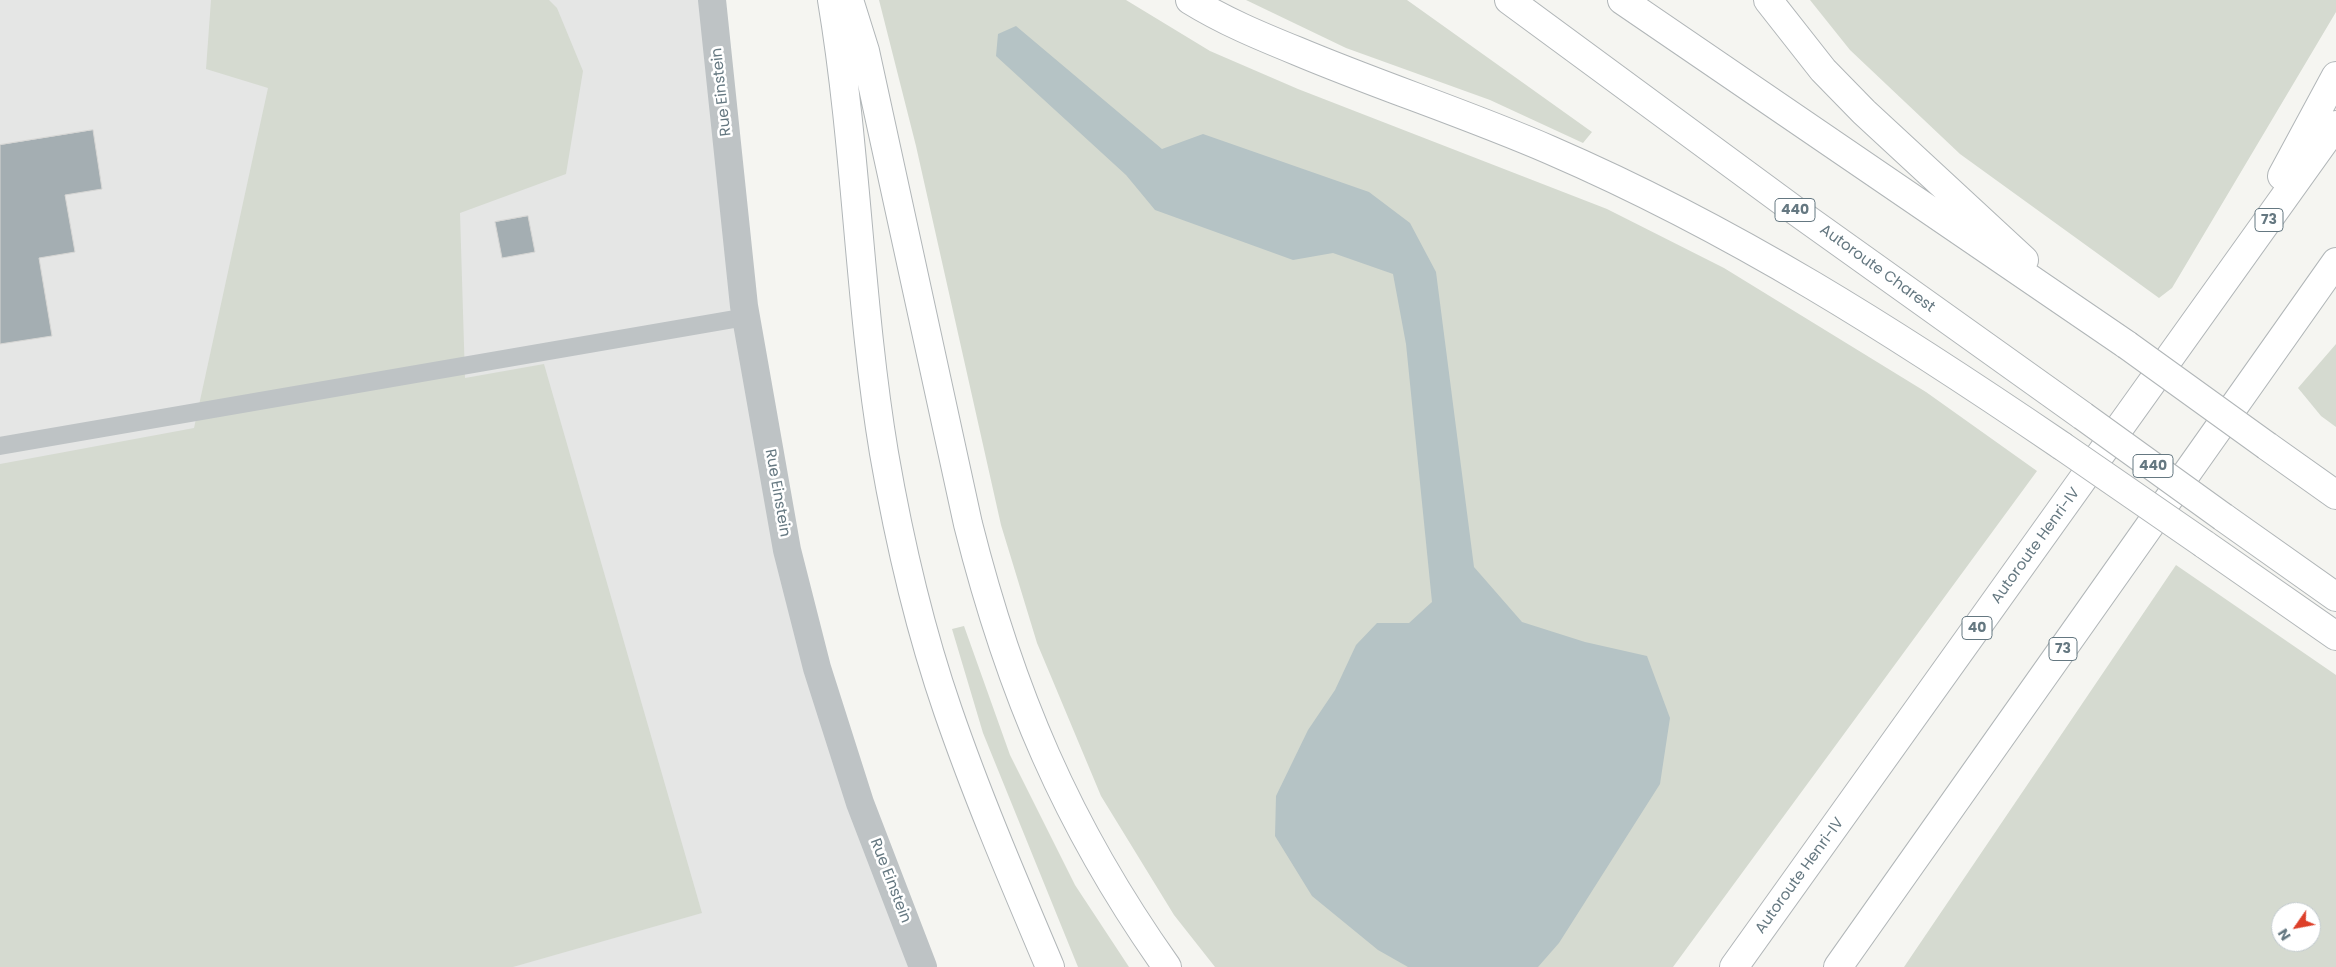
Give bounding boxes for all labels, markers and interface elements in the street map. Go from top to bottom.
street label: Rue Einstein [708,47,736,137]
road number: 440 [1775,198,1815,222]
road number: 73 [2255,208,2283,232]
street label: Autoroute Charest [1816,221,1938,317]
street label: Rue Einstein [760,448,794,538]
road number: 440 [2133,454,2173,478]
street label: Autoroute Henri-IV [1988,484,2084,608]
road number: 40 [1962,616,1992,640]
road number: 73 [2049,638,2077,661]
street label: Autoroute Henri-IV [1752,814,1848,938]
street label: Rue Einstein [866,836,914,926]
north arrow [2271,902,2321,952]
text: N [2273,925,2296,944]

